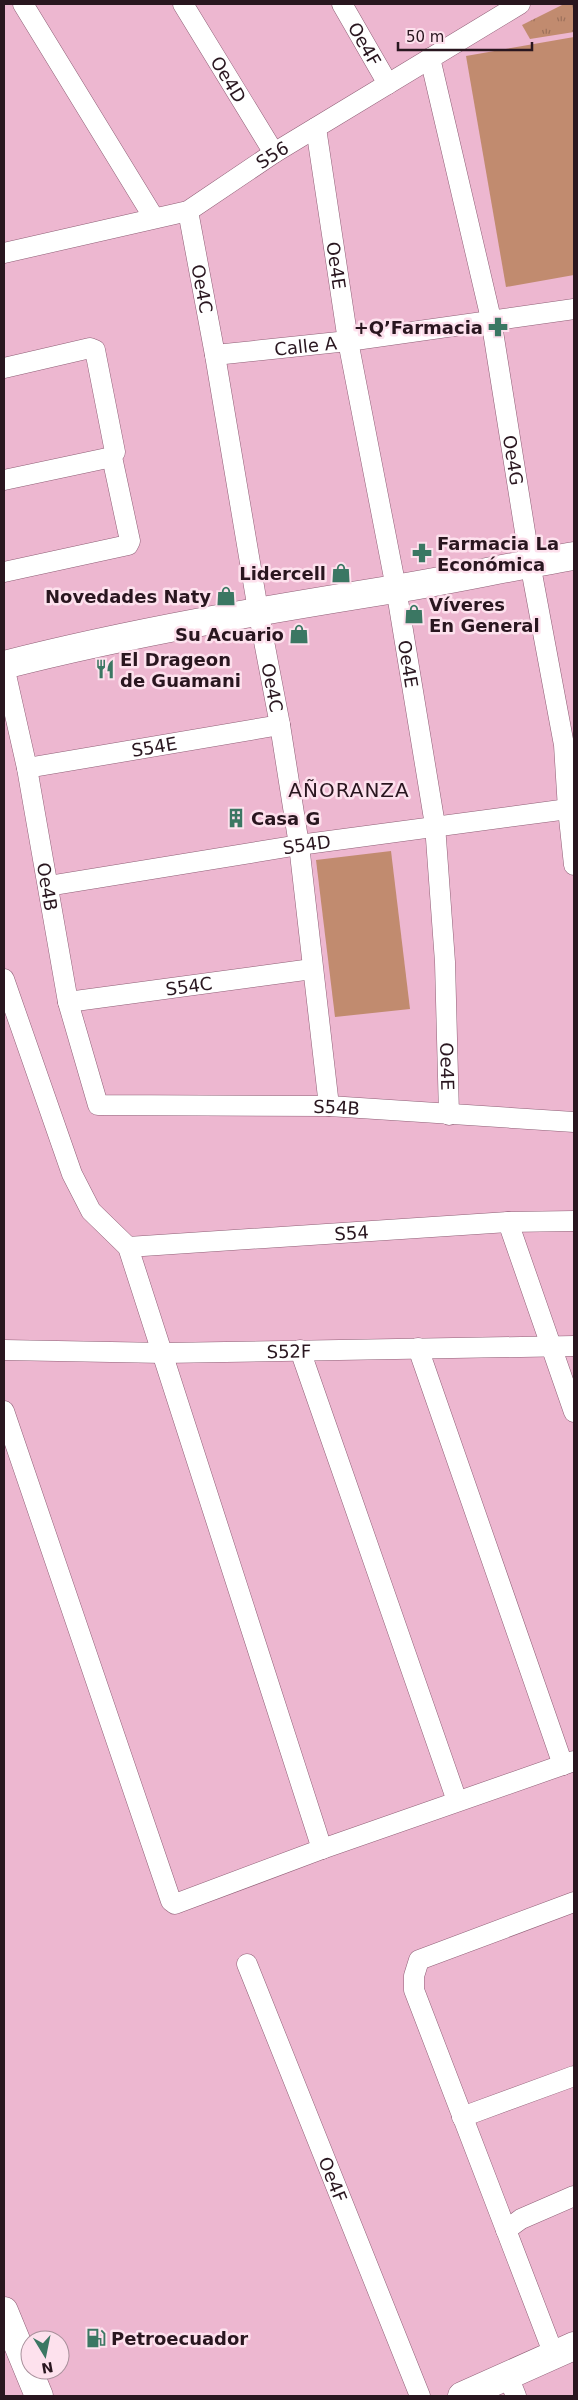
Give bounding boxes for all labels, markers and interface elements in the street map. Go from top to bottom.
street label: Oe4F [344,18,386,70]
scale bar [398,20,532,52]
text: 50 m [406,28,444,46]
street label: Oe4D [207,52,251,106]
street label: S56 [252,136,292,173]
street label: Oe4E [323,240,351,291]
street label: Oe4C [188,262,217,315]
pharmacy icon: +Q’Farmacia [487,316,509,338]
place label: +Q’Farmacia [354,317,483,338]
street label: Calle A [273,332,338,359]
street label: Oe4G [499,434,528,487]
place label: Farmacia La Económica [437,533,559,575]
pharmacy icon: Farmacia La Económica [411,542,433,564]
shop icon: Lidercell [330,562,352,584]
place label: Lidercell [239,563,326,584]
shop icon: Novedades Naty [215,585,237,607]
place label: Novedades Naty [45,586,211,607]
place label: Víveres En General [429,594,540,636]
shop icon: Víveres En General [403,603,425,625]
shop icon: Su Acuario [288,623,310,645]
place label: Su Acuario [175,624,284,645]
street label: Oe4E [394,639,423,689]
place label: El Drageon de Guamani [120,649,241,691]
restaurant icon: El Drageon de Guamani [94,658,116,680]
street label: Oe4C [258,661,288,714]
street label: S54E [130,732,178,761]
district label: AÑORANZA [288,778,410,802]
building icon: Casa G [225,807,247,829]
place label: Casa G [251,808,320,829]
street label: S54D [281,830,332,858]
street label: Oe4B [33,861,62,913]
street label: S54C [164,972,214,999]
street label: Oe4E [437,1042,459,1091]
street label: S54B [313,1095,361,1118]
street label: S54 [334,1221,369,1244]
street label: S52F [266,1340,311,1362]
street label: Oe4F [315,2154,352,2205]
fuel station icon: Petroecuador [85,2327,107,2349]
place label: Petroecuador [111,2328,248,2349]
north arrow [20,2330,70,2380]
text: N [40,2359,54,2377]

